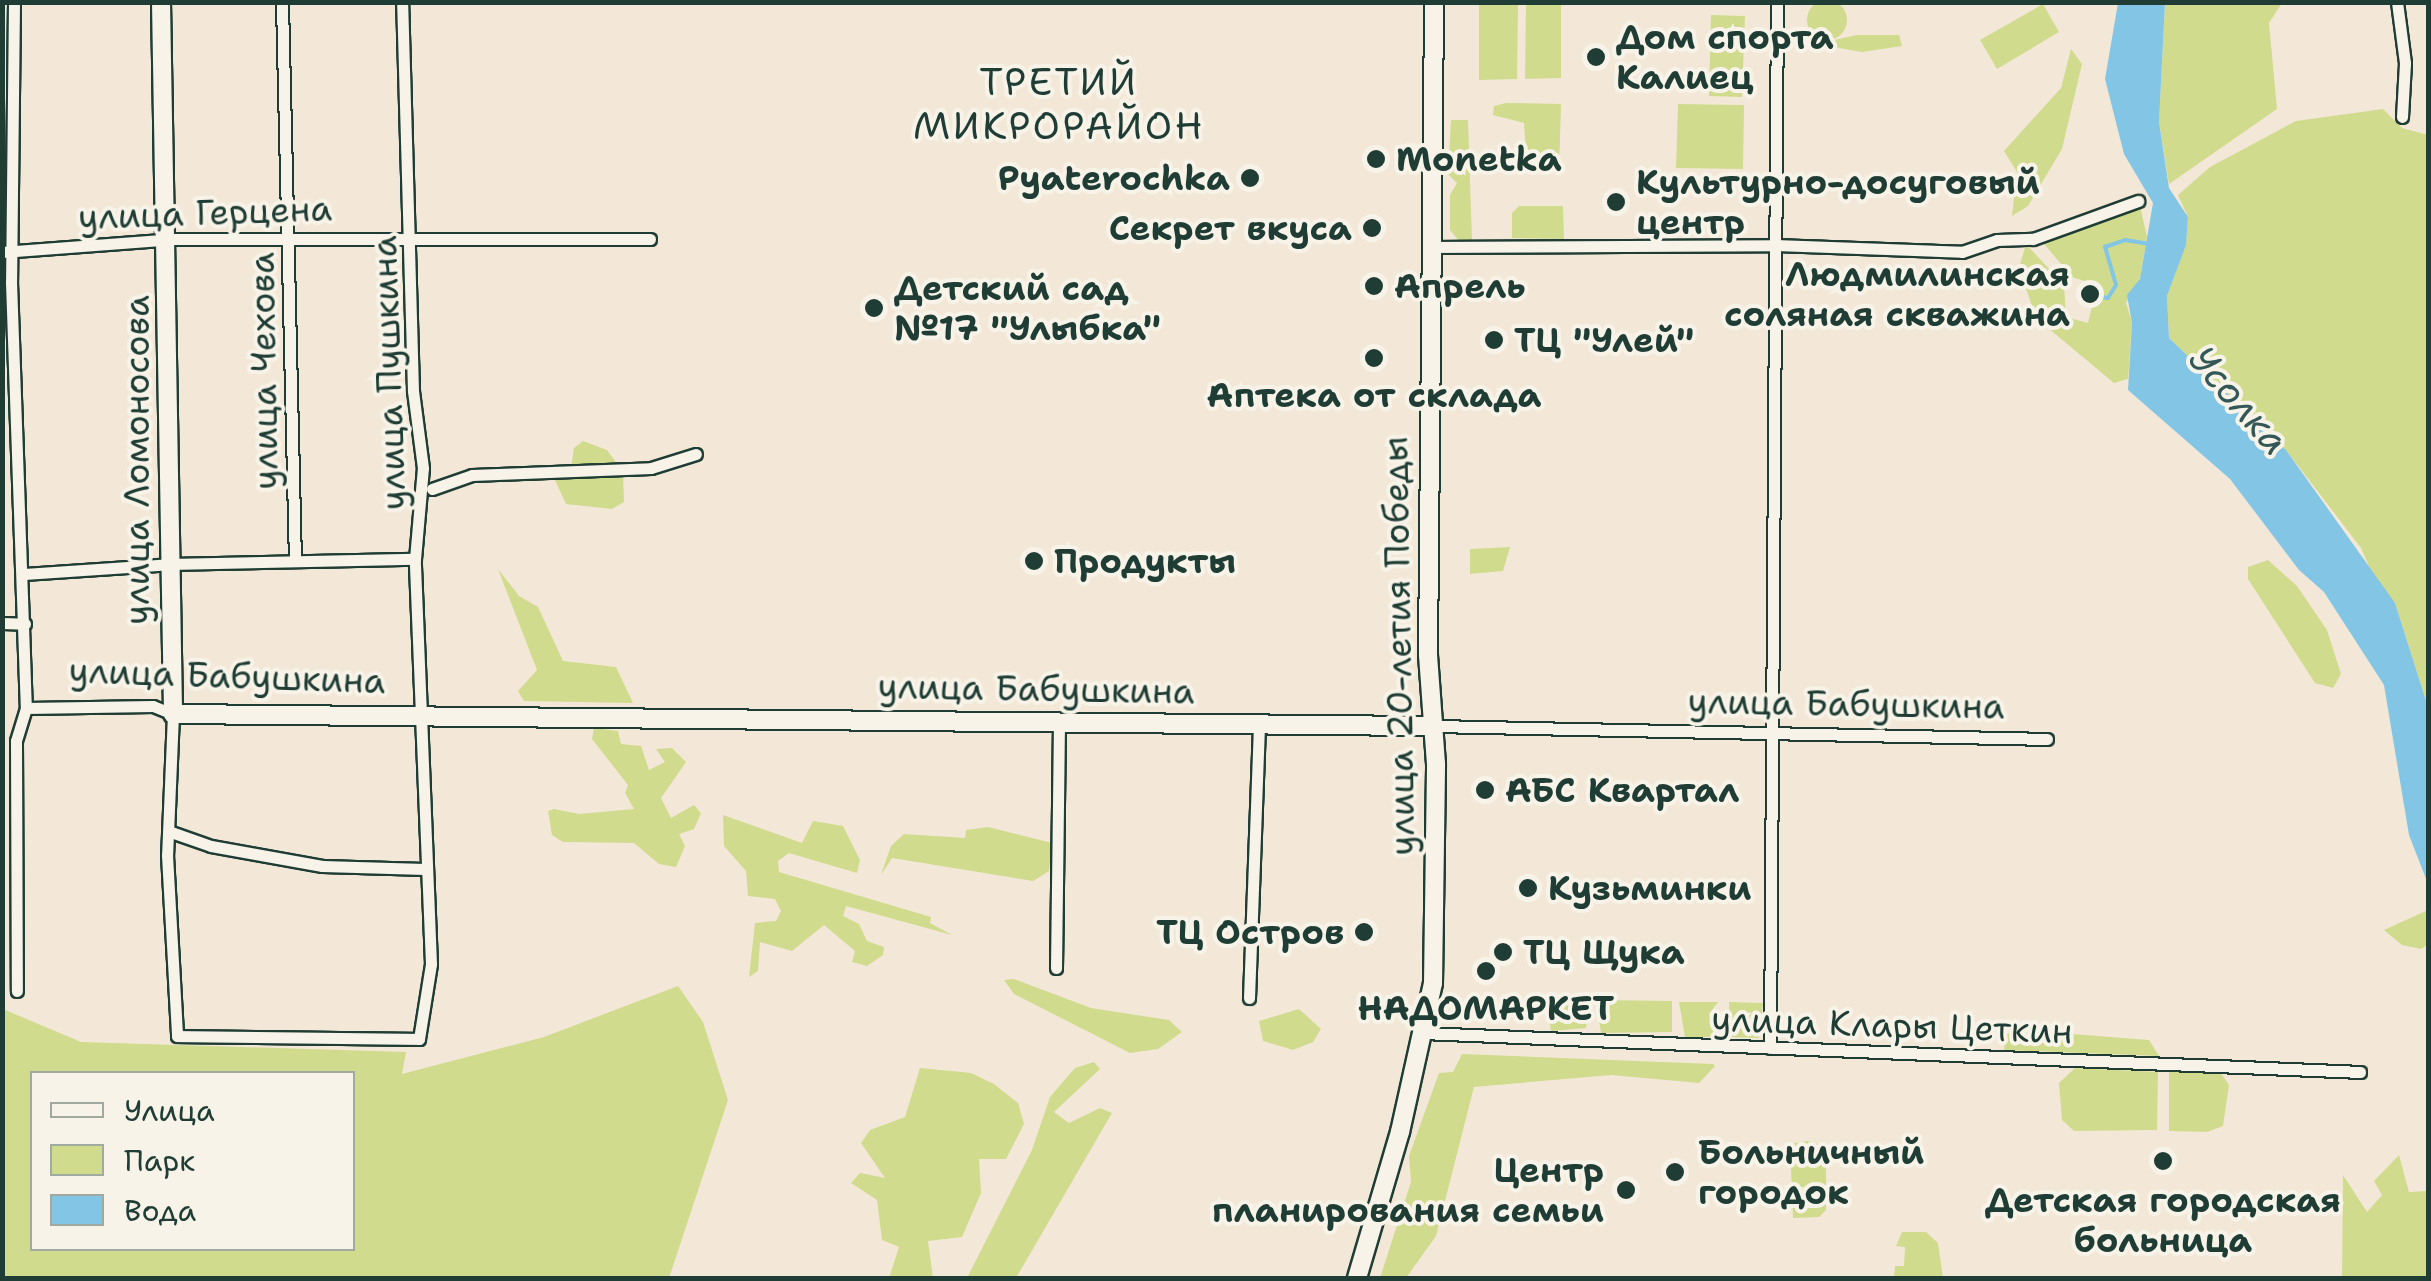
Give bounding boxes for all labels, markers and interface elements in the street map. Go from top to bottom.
place label: Дом спорта Калиец [1616,16,1834,98]
marker: Дом спорта Калиец [1585,46,1607,68]
district label: ТРЕТИЙ МИКРОРАЙОН [913,59,1205,148]
place label: Monetka [1396,138,1562,180]
marker: Monetka [1365,148,1387,170]
place label: Pyaterochka [998,157,1230,199]
place label: Культурно-досуговый центр [1636,161,2040,243]
marker: Pyaterochka [1239,167,1261,189]
street label: улица Герцена [77,188,333,238]
marker: Культурно-досуговый центр [1605,191,1627,213]
place label: Секрет вкуса [1109,207,1352,249]
marker: Секрет вкуса [1361,217,1383,239]
street label: улица Пушкина [363,235,415,511]
street label: улица Чехова [241,252,287,490]
place label: Людмилинская соляная скважина [1724,253,2070,335]
place label: Апрель [1394,265,1525,307]
place label: Детский сад №17 "Улыбка" [894,267,1161,349]
marker: Апрель [1363,275,1385,297]
marker: Людмилинская соляная скважина [2079,283,2101,305]
street label: улица Ломоносова [116,295,158,625]
marker: Детский сад №17 "Улыбка" [863,297,885,319]
place label: ТЦ "Улей" [1514,319,1694,361]
marker: ТЦ "Улей" [1483,329,1505,351]
water label: Усолка [2179,336,2299,464]
marker: Аптека от склада [1363,347,1385,369]
place label: Аптека от склада [1207,374,1541,416]
street label: улица 20-летия Победы [1374,436,1424,856]
place label: Продукты [1054,540,1236,582]
marker: Продукты [1023,550,1045,572]
street label: улица Бабушкина [68,649,386,703]
street label: улица Бабушкина [877,665,1195,713]
street label: улица Бабушкина [1687,680,2005,728]
place label: АБС Квартал [1505,769,1739,811]
marker: АБС Квартал [1474,779,1496,801]
place label: Кузьминки [1548,867,1751,909]
marker: Кузьминки [1517,877,1539,899]
place label: ТЦ Остров [1156,911,1344,953]
marker: ТЦ Остров [1353,921,1375,943]
place label: ТЦ Щука [1523,931,1685,973]
marker: ТЦ Щука [1492,941,1514,963]
marker: НАДОМАРКЕТ [1475,960,1497,982]
place label: НАДОМАРКЕТ [1358,987,1614,1029]
street label: улица Клары Цеткин [1711,998,2073,1052]
legend [30,1071,355,1251]
text: Улица [124,1090,215,1131]
place label: Больничный городок [1698,1131,1924,1213]
text: Парк [124,1140,195,1181]
marker: Детская городская больница [2150,1148,2176,1174]
place label: Центр планирования семьи [1211,1149,1604,1231]
marker: Больничный городок [1662,1159,1688,1185]
marker: Центр планирования семьи [1613,1177,1639,1203]
place label: Детская городская больница [1985,1179,2341,1261]
text: Вода [124,1190,196,1231]

